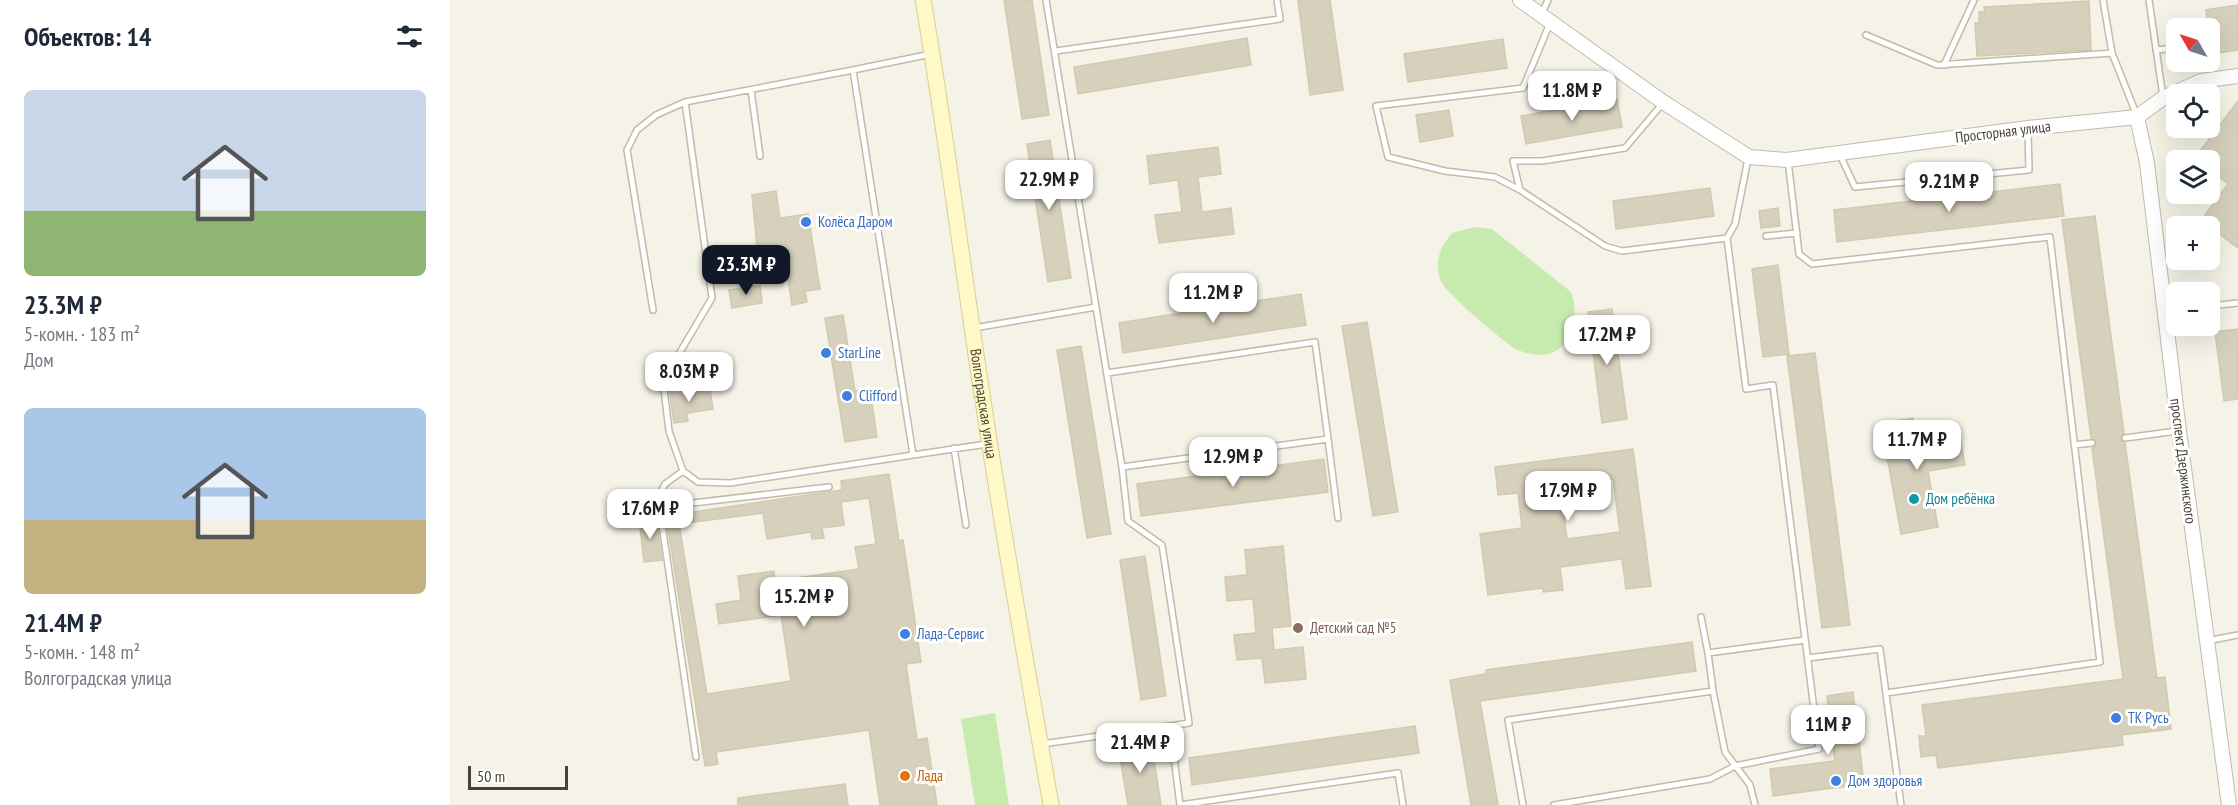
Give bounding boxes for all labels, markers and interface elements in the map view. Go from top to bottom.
north arrow [2166,18,2220,72]
map controls [2166,18,2220,336]
text: Объектов: 14 [24,20,151,53]
icon: filters [393,20,426,53]
pin: 11.8M ₽ [1517,71,1627,122]
text: 11.8M ₽ [1542,77,1602,103]
button: locate [2166,84,2220,138]
street label: Просторная улица [1954,116,2052,147]
icon: home [171,129,279,237]
button: layers [2166,150,2220,204]
pin: 22.9M ₽ [994,160,1104,211]
pin: 9.21M ₽ [1894,162,2004,213]
text: 22.9M ₽ [1019,166,1079,192]
text: 9.21M ₽ [1919,168,1979,194]
place label: Колёса Даром [818,212,893,231]
marker: Колёса Даром [799,215,813,229]
button: + [2166,216,2220,270]
pin: 23.3M ₽ [691,245,801,296]
text: 23.3M ₽ [716,251,776,277]
pin: 11.2M ₽ [1158,273,1268,324]
text: 11.2M ₽ [1183,279,1243,305]
button: − [2166,282,2220,336]
text: 23.3M ₽ [24,288,102,321]
pin: 17.2M ₽ [1552,315,1662,366]
text: 5-комн. · 183 m² [24,321,140,347]
text: 17.2M ₽ [1578,321,1636,347]
place label: StarLine [838,343,881,362]
marker: StarLine [819,346,833,360]
text: Дом [24,347,54,373]
street label: Волгоградская улица [966,347,1002,460]
pin: 8.03M ₽ [634,352,744,403]
text: 8.03M ₽ [659,358,719,384]
place label: Clifford [859,386,897,405]
marker: Clifford [840,389,854,403]
street label: проспект Дзержинского [2166,397,2201,525]
pin: 11.7M ₽ [1862,420,1972,471]
text: 11.7M ₽ [1887,426,1947,452]
pin: 12.9M ₽ [1178,437,1288,488]
text: 12.9M ₽ [1203,443,1263,469]
icon: home [171,447,279,555]
pin: 17.9M ₽ [1513,471,1623,522]
text: 17.9M ₽ [1539,477,1597,503]
pin: 17.6M ₽ [595,489,705,540]
place label: Дом ребёнка [1926,489,1995,508]
marker: Дом ребёнка [1907,492,1921,506]
text: 17.6M ₽ [621,495,679,521]
pin: 15.2M ₽ [749,577,859,628]
text: 15.2M ₽ [774,583,834,609]
text: 21.4M ₽ [24,606,102,639]
place label: Детский сад №5 [1310,618,1396,637]
marker: Детский сад №5 [1291,621,1305,635]
place label: Лада-Сервис [916,624,985,643]
marker: Лада-Сервис [898,627,912,641]
text: 5-комн. · 148 m² [24,639,140,665]
text: Волгоградская улица [24,665,172,691]
pin: 11M ₽ [1786,705,1870,756]
place label: ТК Русь [2128,708,2169,727]
text: 11M ₽ [1805,711,1851,737]
marker: ТК Русь [2109,711,2123,725]
pin: 21.4M ₽ [1085,723,1195,774]
text: 21.4M ₽ [1110,729,1170,755]
scale bar [468,763,568,790]
text: 50 m [477,766,505,786]
place label: Лада [916,766,943,785]
marker: Лада [898,769,912,783]
place label: Дом здоровья [1848,771,1922,790]
marker: Дом здоровья [1829,774,1843,788]

